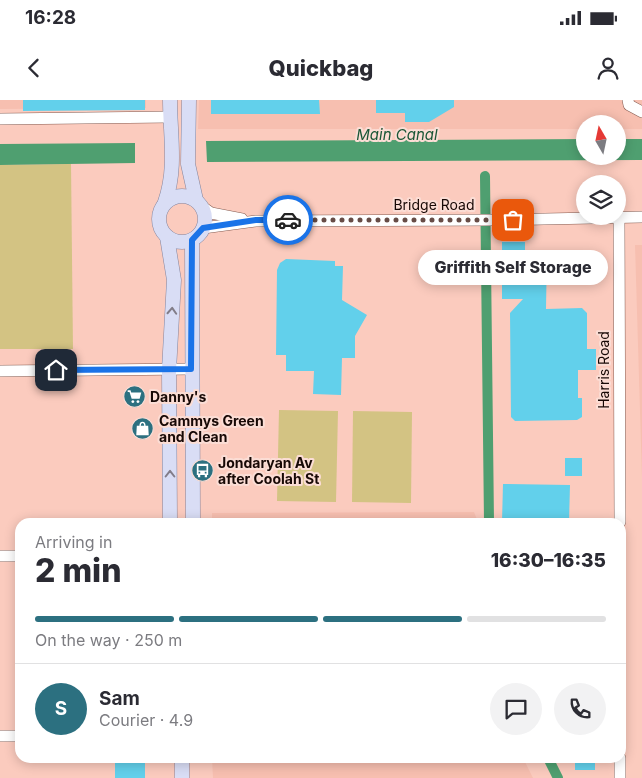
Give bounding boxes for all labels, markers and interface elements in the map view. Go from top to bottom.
text: 16:28 [25,6,76,29]
icon: back [20,54,48,82]
icon: person [594,54,622,82]
text: Quickbag [269,55,373,81]
north arrow [576,115,626,165]
map controls [576,115,626,225]
water label: Main Canal [356,125,438,144]
button: layers [576,175,626,225]
courier [263,195,313,245]
street label: Bridge Road [393,196,475,213]
pin [492,199,534,241]
icon: car [274,206,302,234]
icon: bag [499,206,527,234]
callout: Griffith Self Storage [418,250,608,285]
text: Griffith Self Storage [434,257,592,277]
one-way arrow [167,307,178,315]
street label: Harris Road [595,331,612,409]
pin [35,349,77,391]
icon: home [42,356,70,384]
supermarket icon: Danny's [122,385,146,409]
place label: Danny's [150,388,206,405]
place label: Cammys Green and Clean [159,412,264,445]
shop icon: Cammys Green and Clean [131,417,155,441]
place label: Jondaryan Av after Coolah St [218,454,319,487]
bus stop icon: Jondaryan Av after Coolah St [190,459,214,483]
one-way arrow [165,470,175,478]
text: Arriving in [35,532,112,552]
text: 16:30–16:35 [491,549,606,572]
text: 2 min [35,551,121,590]
text: On the way · 250 m [35,630,182,650]
button: chat [490,683,542,735]
button: phone [554,683,606,735]
text: Sam [99,687,140,710]
text: S [55,697,67,720]
text: Courier · 4.9 [99,710,193,730]

